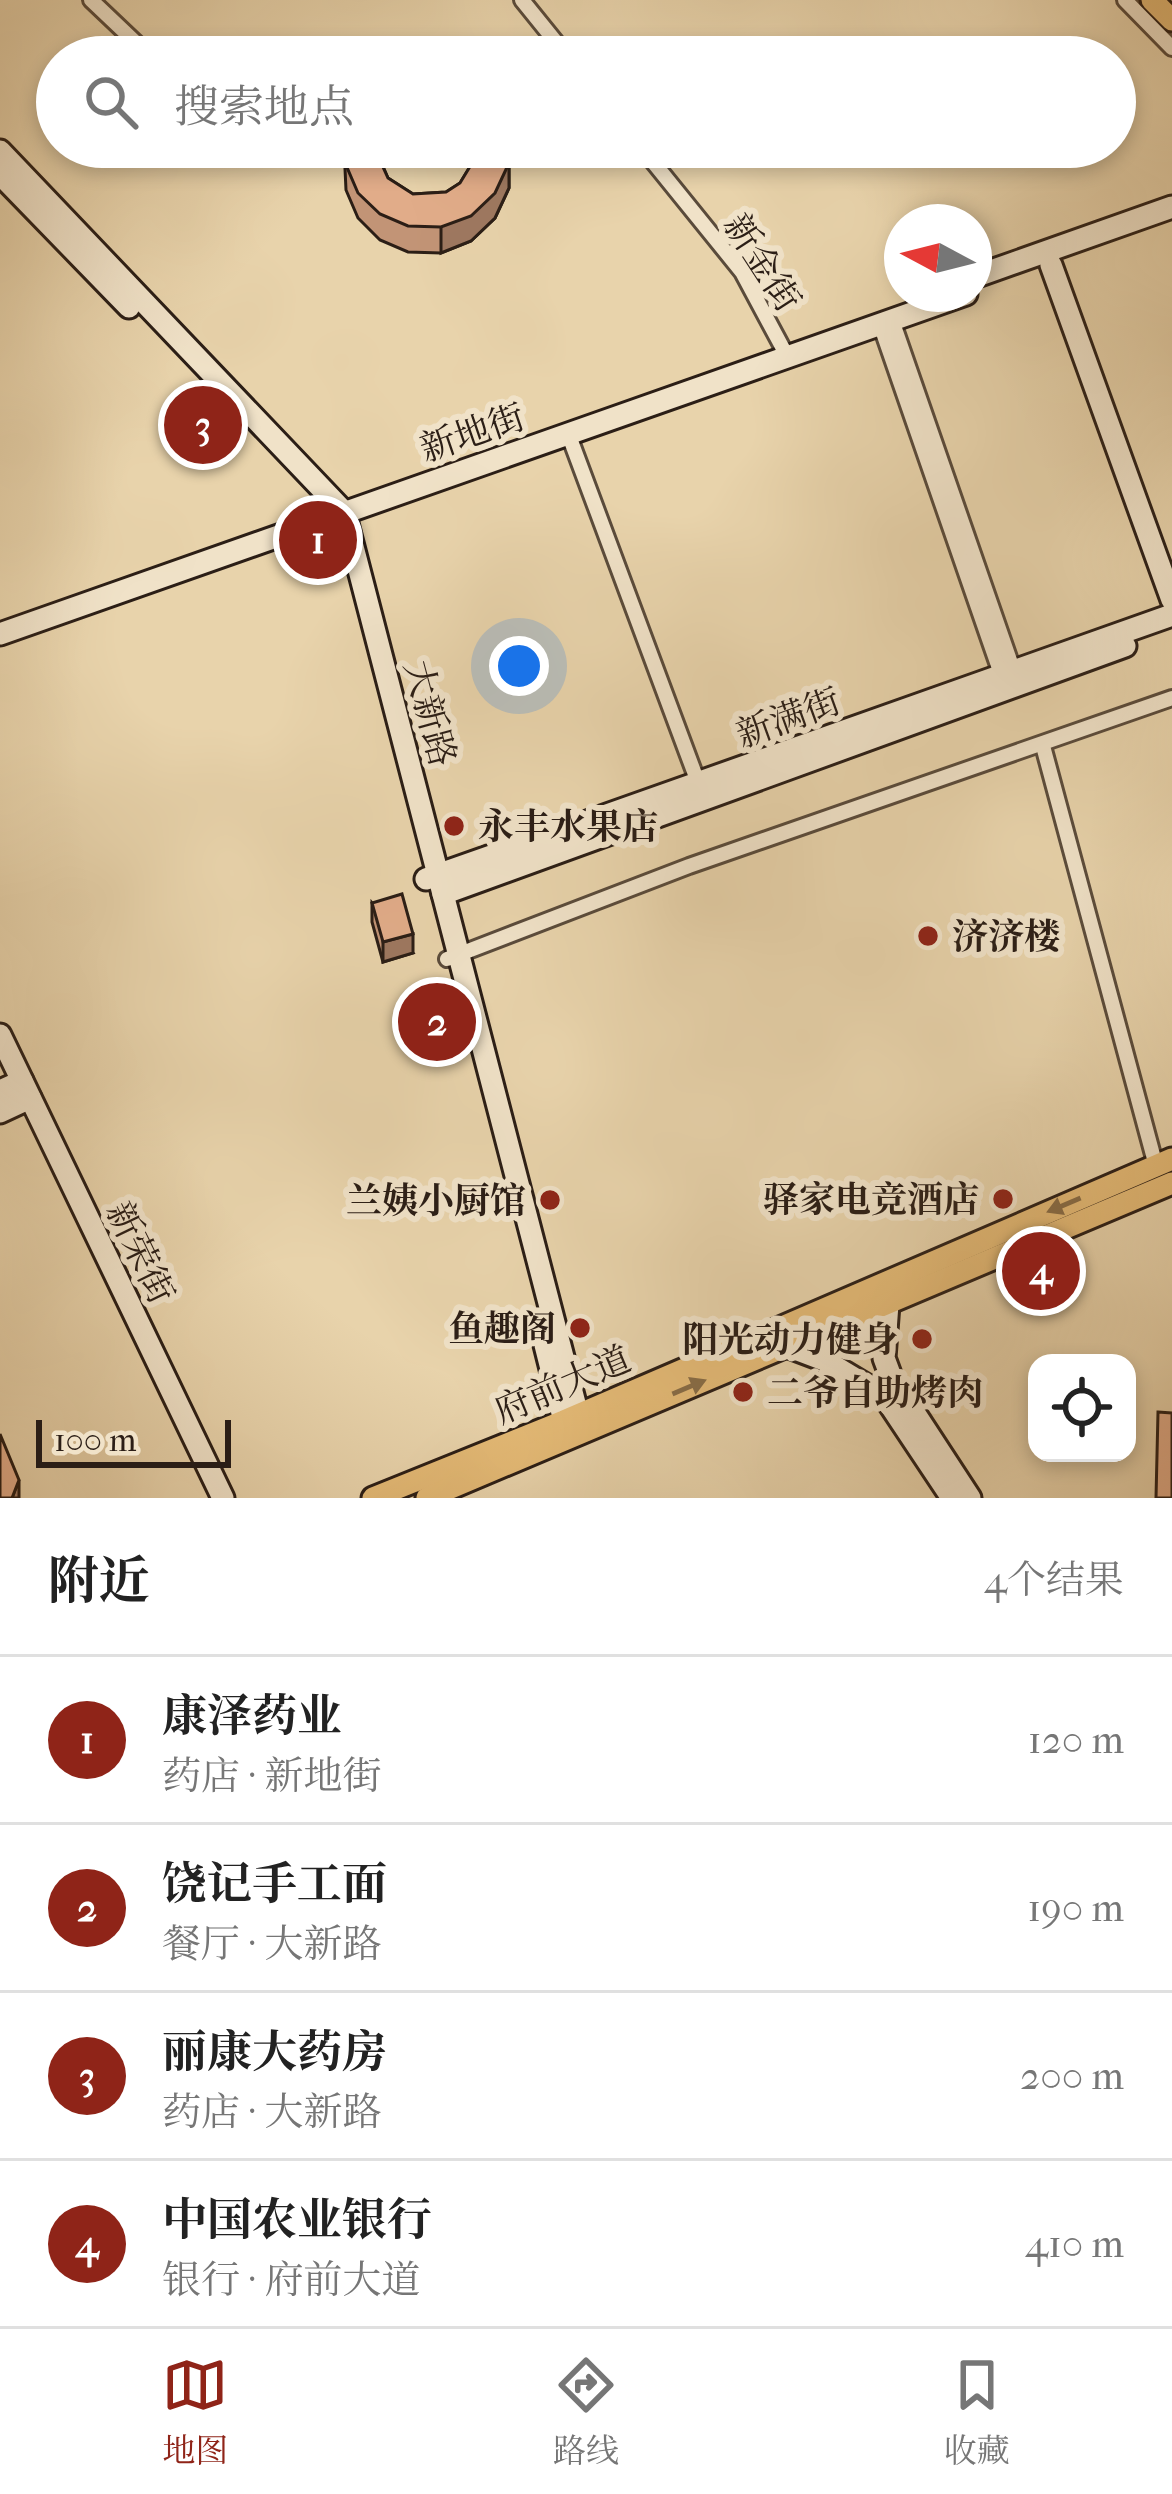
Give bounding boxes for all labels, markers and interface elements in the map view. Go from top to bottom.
search box [36,36,1136,168]
icon: search [78,69,144,135]
text: 搜索地点 [174,81,354,134]
north arrow [884,204,992,312]
street label: 新金街 [715,206,809,319]
pin: 3 [164,380,242,470]
street label: 新地街 [414,396,530,470]
pin: 1 [279,495,357,585]
your location [489,636,549,696]
street label: 大新路 [396,656,464,771]
street label: 新满街 [730,680,846,756]
place label: 永丰水果店 [478,806,658,848]
marker: 永丰水果店 [441,813,467,839]
place label: 济济楼 [952,916,1060,958]
marker: 济济楼 [915,923,941,949]
pin: 2 [398,977,476,1067]
place label: 驿家电竞酒店 [763,1179,979,1221]
place label: 兰姨小厨馆 [346,1180,526,1222]
marker: 驿家电竞酒店 [990,1186,1016,1212]
marker: 兰姨小厨馆 [537,1187,563,1213]
street label: 新荣街 [98,1195,183,1310]
one-way arrow [1047,1195,1082,1215]
pin: 4 [1002,1226,1080,1316]
place label: 鱼趣阁 [448,1308,556,1350]
marker: 鱼趣阁 [567,1315,593,1341]
place label: 阳光动力健身 [682,1319,898,1361]
marker: 阳光动力健身 [909,1326,935,1352]
street label: 府前大道 [488,1337,637,1432]
map controls [1028,1354,1136,1462]
button: locate [1028,1354,1136,1462]
place label: 二爷自助烤肉 [767,1372,983,1414]
one-way arrow [672,1377,708,1396]
marker: 二爷自助烤肉 [730,1379,756,1405]
scale bar [36,1414,231,1467]
text: 100 m [54,1421,137,1460]
text: 附近 [48,1551,150,1611]
text: 4个结果 [984,1557,1124,1603]
text: 康泽药业 [162,1690,342,1743]
text: 1 [80,1717,94,1763]
text: 120 m [1028,1717,1124,1763]
text: 药店 · 新地街 [162,1753,382,1799]
text: 饶记手工面 [162,1858,387,1911]
text: 2 [77,1885,97,1931]
text: 190 m [1027,1885,1124,1931]
text: 餐厅 · 大新路 [162,1921,382,1967]
text: 丽康大药房 [162,2026,387,2079]
text: 3 [79,2053,95,2099]
text: 200 m [1020,2053,1124,2099]
text: 药店 · 大新路 [162,2089,382,2135]
text: 中国农业银行 [162,2194,432,2247]
text: 4 [75,2221,99,2267]
text: 410 m [1025,2221,1124,2267]
text: 银行 · 府前大道 [162,2257,421,2303]
tab: 地图 [162,2352,228,2471]
tab: 路线 [553,2352,619,2471]
tab: 收藏 [944,2352,1010,2471]

